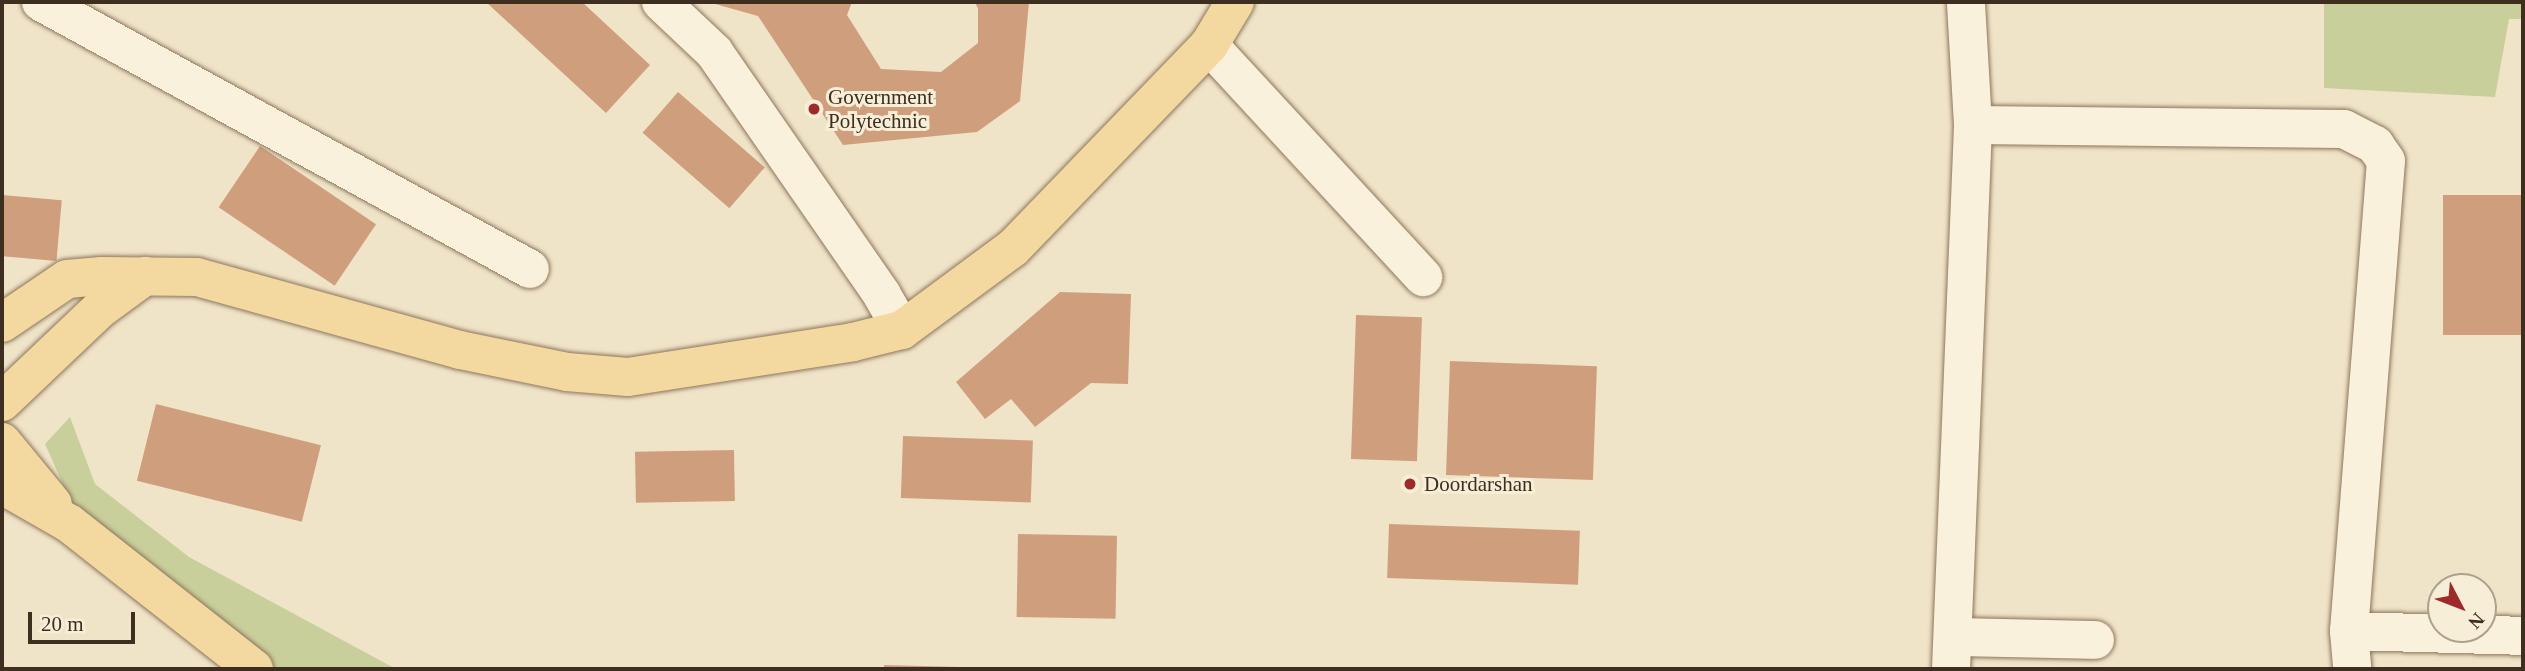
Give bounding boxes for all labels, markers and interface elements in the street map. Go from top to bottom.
place label: Government Polytechnic [828,84,933,134]
marker: Government Polytechnic [806,101,822,117]
place label: Doordarshan [1424,471,1532,497]
marker: Doordarshan [1402,476,1418,492]
north arrow [2427,573,2497,643]
scale bar [32,598,138,642]
text: N [2464,609,2489,633]
text: 20 m [41,612,84,636]

